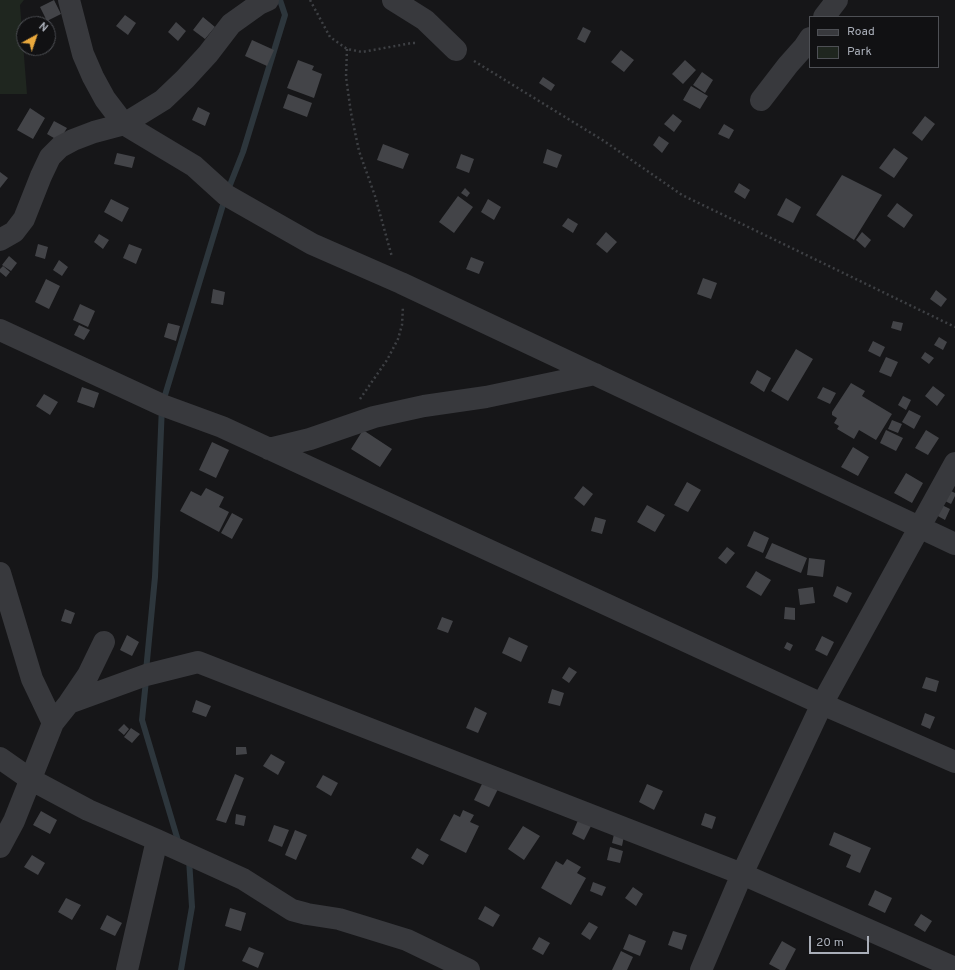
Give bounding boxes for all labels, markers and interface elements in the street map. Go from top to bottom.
north arrow [16,16,56,56]
legend [809,16,939,68]
text: N [36,20,51,35]
text: Road [847,24,875,40]
text: Park [847,44,872,60]
scale bar [811,928,871,954]
text: 20 m [816,935,844,951]

